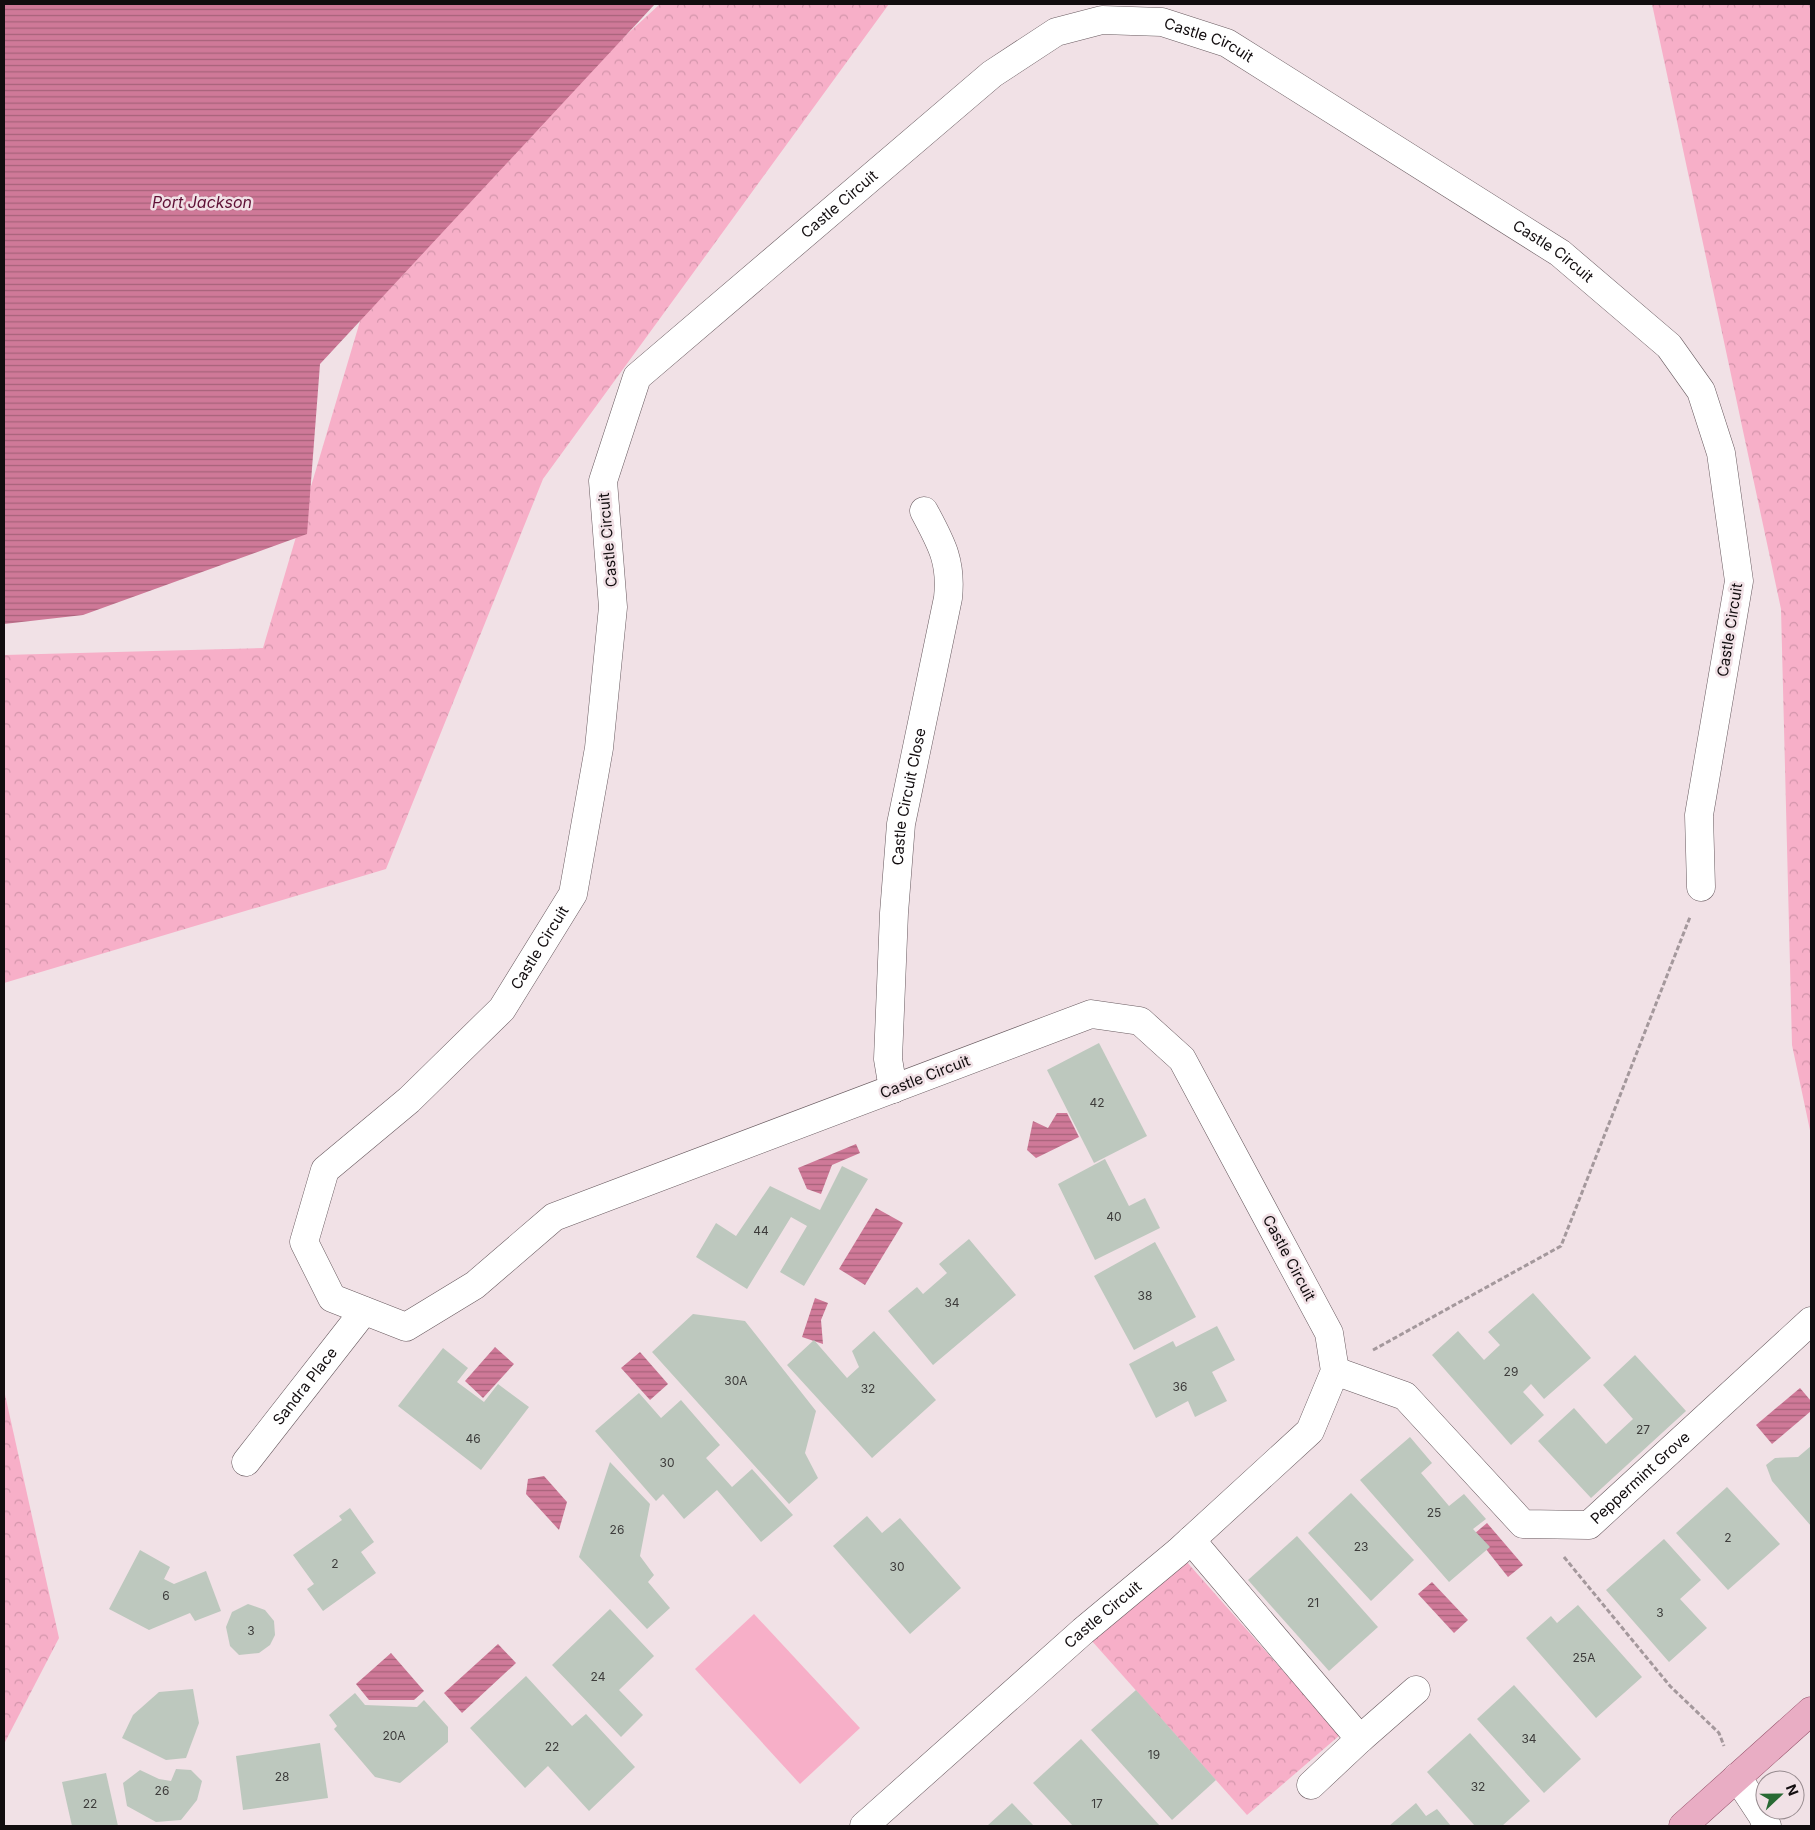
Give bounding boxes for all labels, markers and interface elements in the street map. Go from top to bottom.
street label: Castle Circuit [1162,13,1257,66]
street label: Castle Circuit [797,166,881,242]
water label: Port Jackson [152,192,252,212]
street label: Castle Circuit [1509,216,1597,286]
street label: Castle Circuit [594,492,621,588]
street label: Castle Circuit [1713,582,1746,678]
street label: Castle Circuit Close [888,726,930,866]
street label: Castle Circuit [506,902,572,993]
street label: Castle Circuit [877,1051,973,1102]
house number: 42 [1089,1095,1105,1110]
house number: 40 [1106,1209,1122,1224]
street label: Castle Circuit [1259,1211,1320,1304]
house number: 44 [753,1223,769,1238]
house number: 38 [1138,1288,1152,1303]
house number: 34 [944,1295,960,1310]
street label: Sandra Place [268,1343,341,1429]
house number: 29 [1504,1364,1518,1379]
house number: 30A [724,1373,748,1388]
house number: 36 [1173,1379,1187,1394]
house number: 32 [861,1381,875,1396]
house number: 27 [1636,1422,1650,1437]
street label: Peppermint Grove [1586,1427,1694,1528]
house number: 46 [465,1431,481,1446]
house number: 30 [660,1455,674,1470]
house number: 25 [1427,1505,1441,1520]
house number: 26 [610,1522,624,1537]
house number: 2 [1724,1530,1732,1545]
house number: 23 [1354,1539,1368,1554]
house number: 2 [331,1556,339,1571]
house number: 30 [890,1559,904,1574]
street label: Castle Circuit [1060,1576,1145,1652]
house number: 6 [162,1588,170,1603]
house number: 21 [1307,1595,1319,1610]
house number: 3 [1656,1605,1664,1620]
house number: 3 [247,1623,255,1638]
house number: 25A [1573,1650,1595,1665]
house number: 24 [591,1669,606,1684]
house number: 20A [382,1728,406,1743]
house number: 34 [1521,1731,1537,1746]
house number: 22 [545,1739,559,1754]
house number: 19 [1148,1747,1160,1762]
house number: 28 [275,1769,289,1784]
north arrow [1755,1770,1805,1820]
house number: 32 [1471,1779,1485,1794]
text: N [1783,1782,1802,1798]
house number: 26 [155,1783,169,1798]
house number: 22 [83,1796,97,1811]
house number: 17 [1091,1796,1103,1811]

